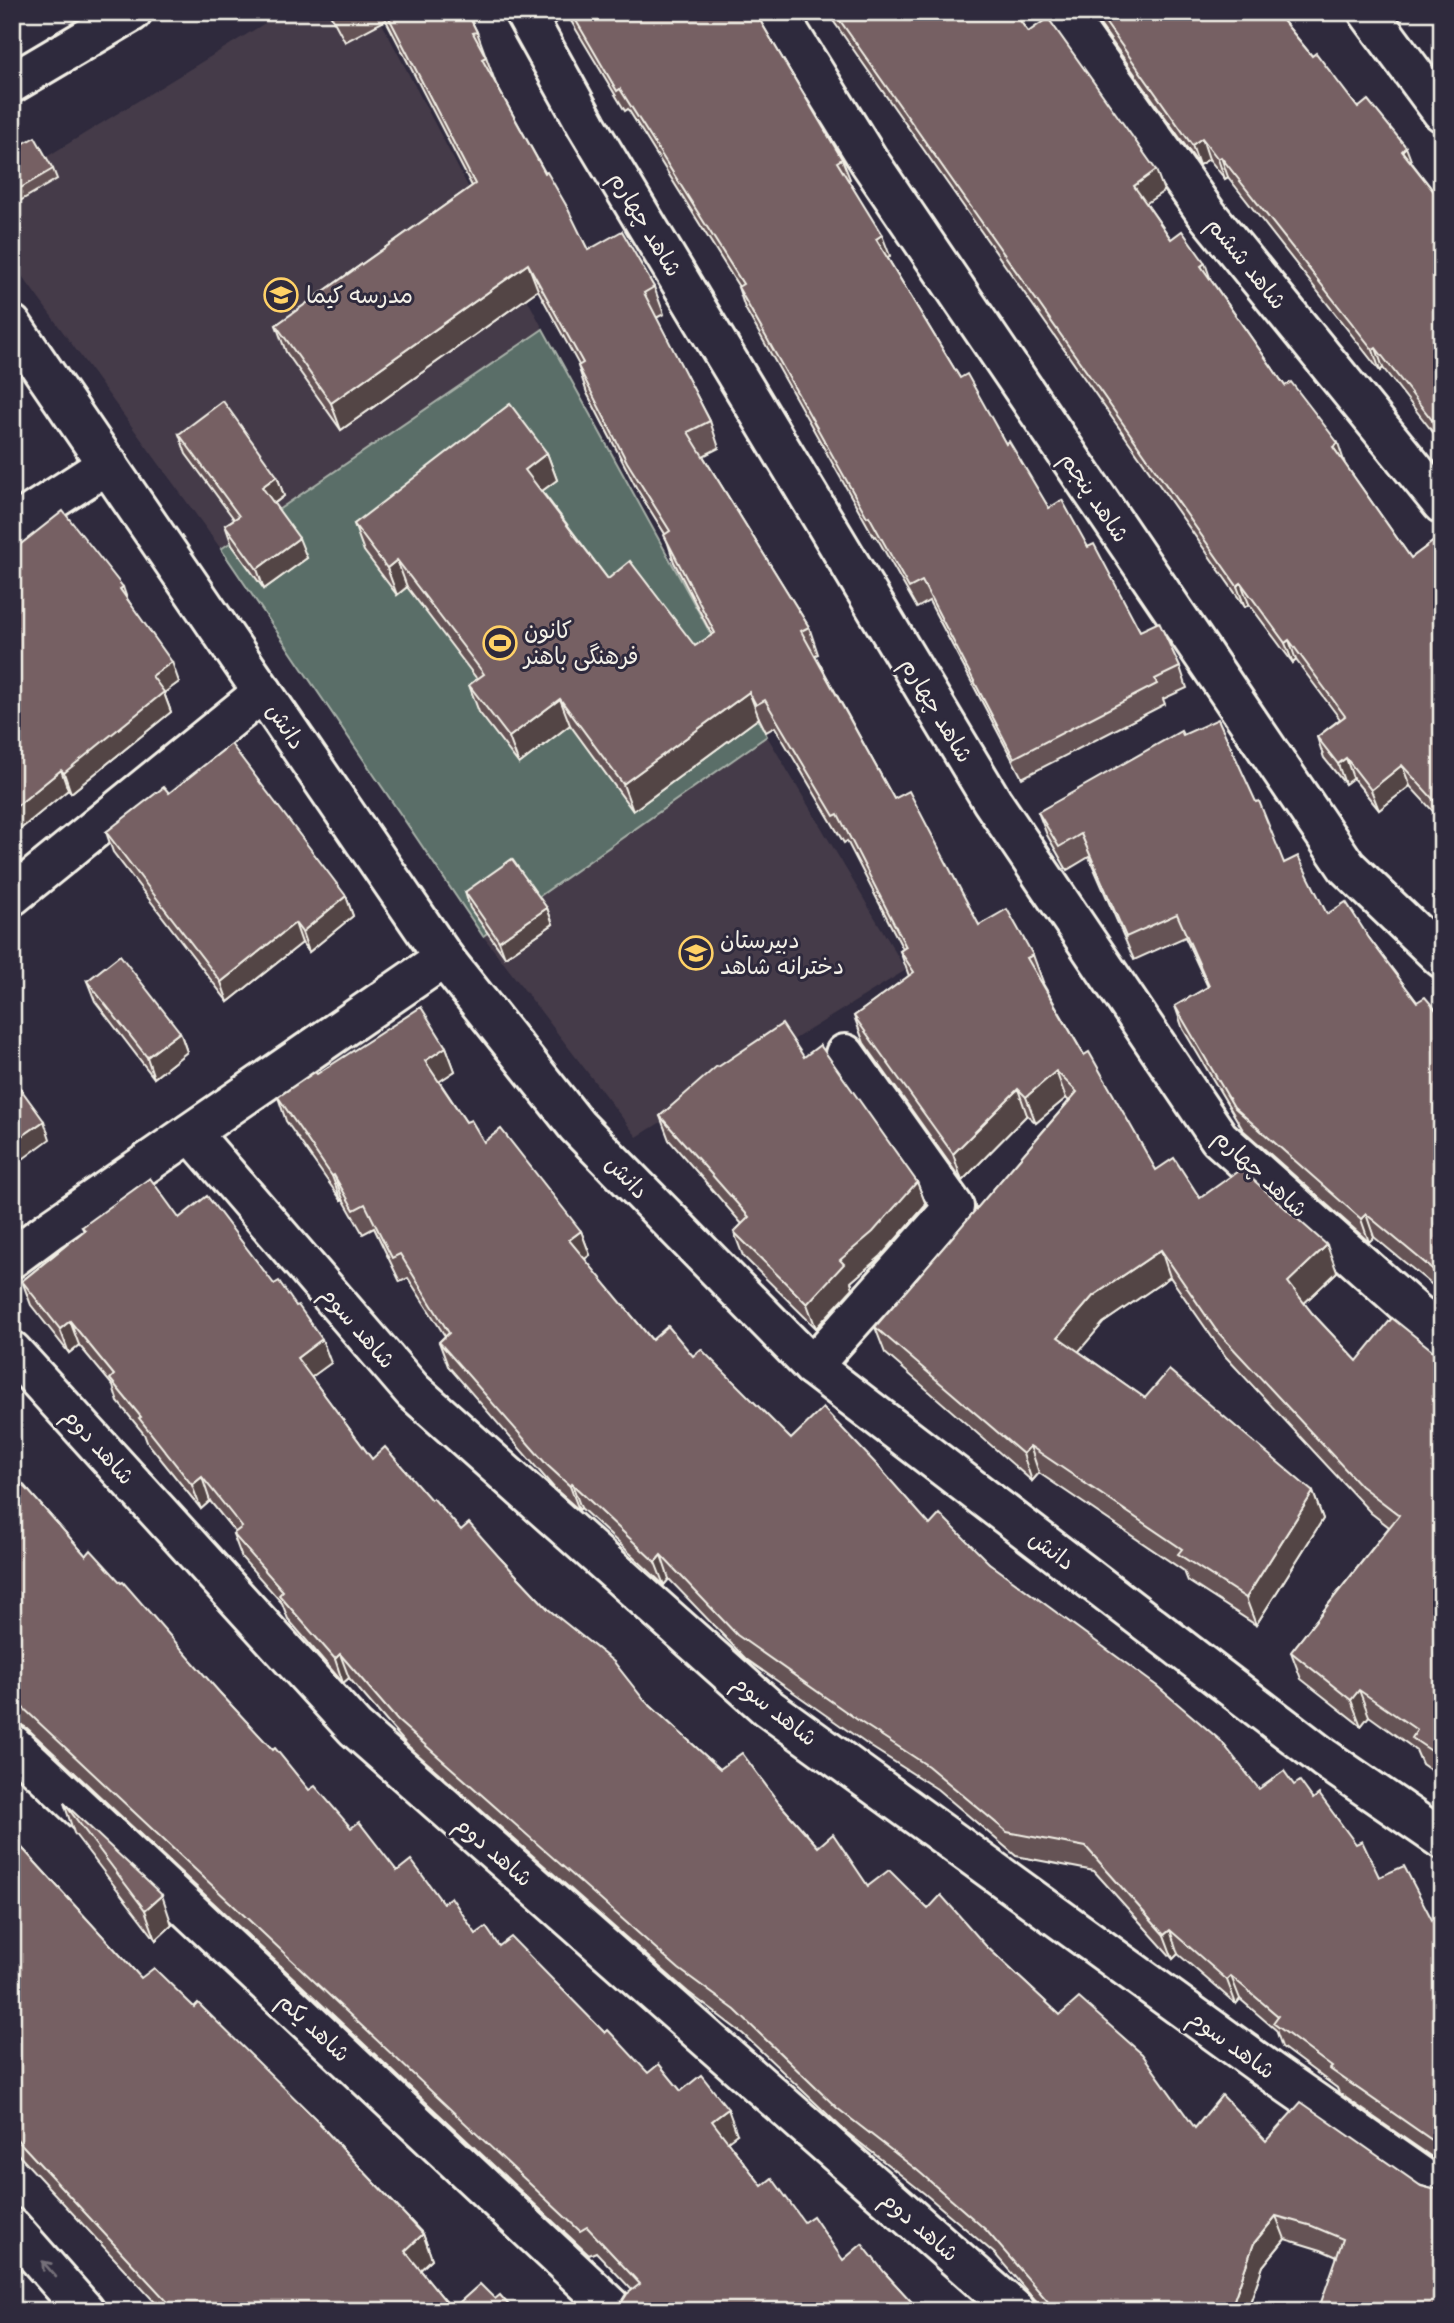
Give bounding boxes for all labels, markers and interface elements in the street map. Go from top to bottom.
street label: شاهد چهارم [600,167,687,284]
street label: شاهد ششم [1198,212,1292,317]
school or university icon: مدرسه کیما [262,276,300,314]
place label: مدرسه کیما [306,282,413,312]
street label: شاهد پنجم [1051,447,1135,550]
place label: کانون فرهنگی باهنر [522,617,639,673]
sports icon: کانون فرهنگی باهنر [481,624,519,662]
street label: شاهد چهارم [891,653,978,770]
street label: دانش [258,698,311,756]
place label: دبیرستان دخترانه شاهد [720,927,844,983]
school or university icon: دبیرستان دخترانه شاهد [677,934,715,972]
street label: شاهد چهارم [1206,1123,1313,1226]
street label: دانش [597,1150,654,1207]
street label: شاهد سوم [312,1281,401,1376]
street label: شاهد دوم [54,1402,140,1493]
street label: دانش [1022,1525,1080,1579]
street label: شاهد سوم [725,1669,823,1754]
street label: شاهد دوم [447,1810,538,1895]
street label: شاهد یکم [269,1987,356,2071]
street label: شاهد سوم [1181,2004,1280,2087]
street label: شاهد دوم [873,2185,964,2270]
one-way arrow [41,2261,57,2279]

